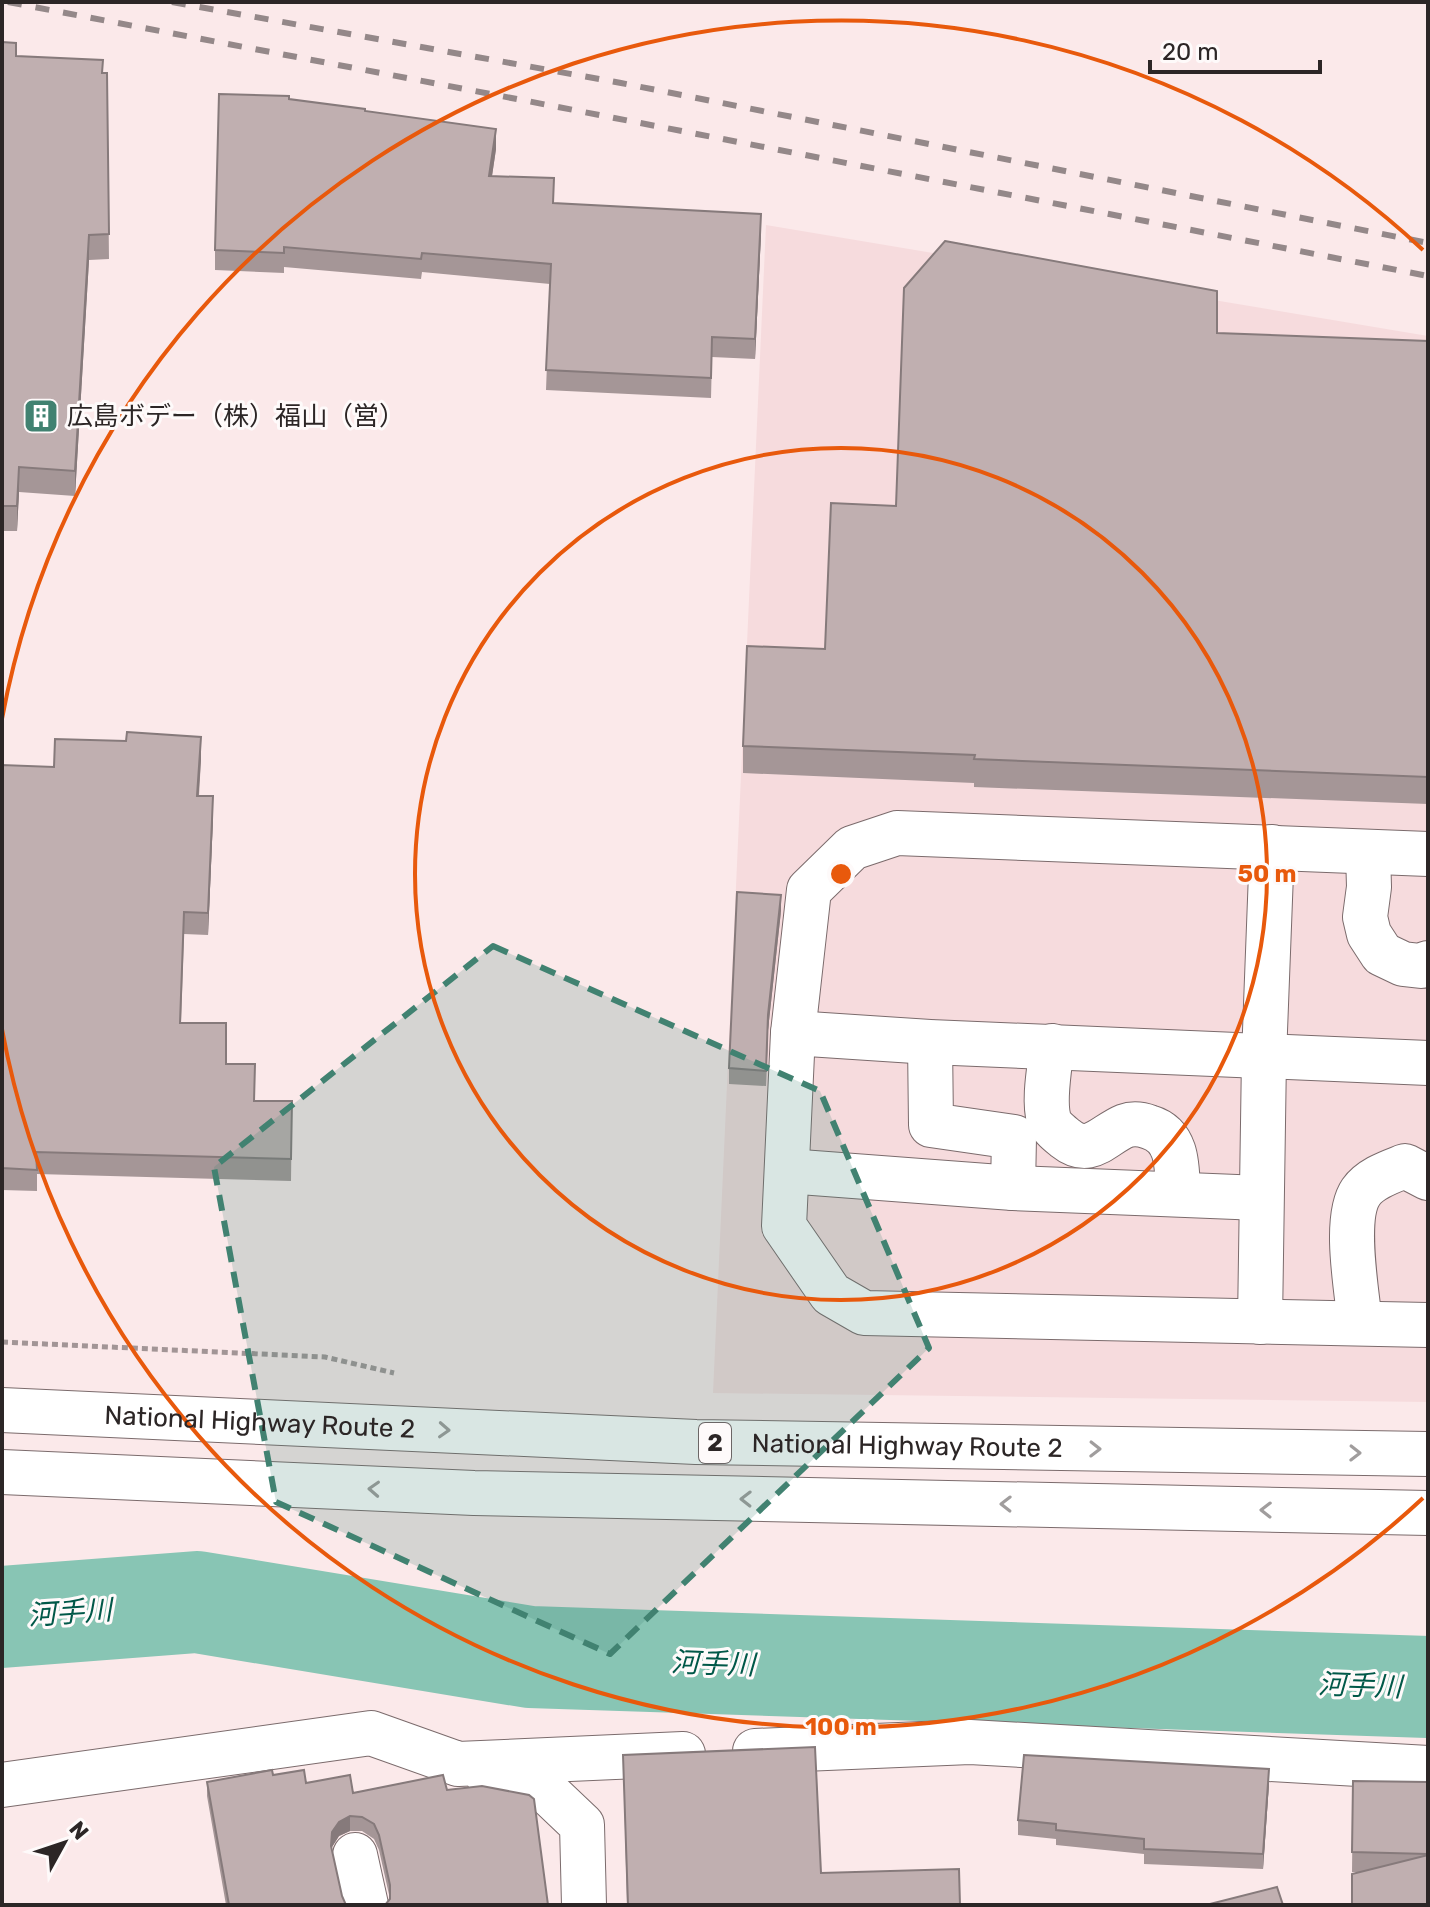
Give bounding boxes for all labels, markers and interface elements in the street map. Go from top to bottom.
scale bar [1150,24,1320,74]
text: 20 m [1162,38,1219,66]
building icon: 広島ボデー（株）福山（営） [22,397,60,435]
place label: 広島ボデー（株）福山（営） [67,401,405,432]
centre of rings [827,860,855,888]
text: 50 m [1238,860,1296,888]
street label: National Highway Route 2 [104,1400,416,1445]
one-way arrow [438,1422,450,1439]
road number: 2 [699,1423,731,1463]
street label: National Highway Route 2 [751,1428,1063,1464]
one-way arrow [1089,1440,1102,1458]
one-way arrow [1349,1444,1362,1462]
one-way arrow [367,1480,380,1497]
one-way arrow [739,1490,752,1508]
one-way arrow [999,1496,1012,1513]
one-way arrow [1259,1501,1272,1519]
water label: 河手川 [27,1593,116,1632]
water label: 河手川 [670,1646,759,1682]
water label: 河手川 [1317,1668,1406,1704]
text: 100 m [805,1713,877,1741]
north arrow [24,1803,104,1883]
text: N [64,1816,94,1845]

